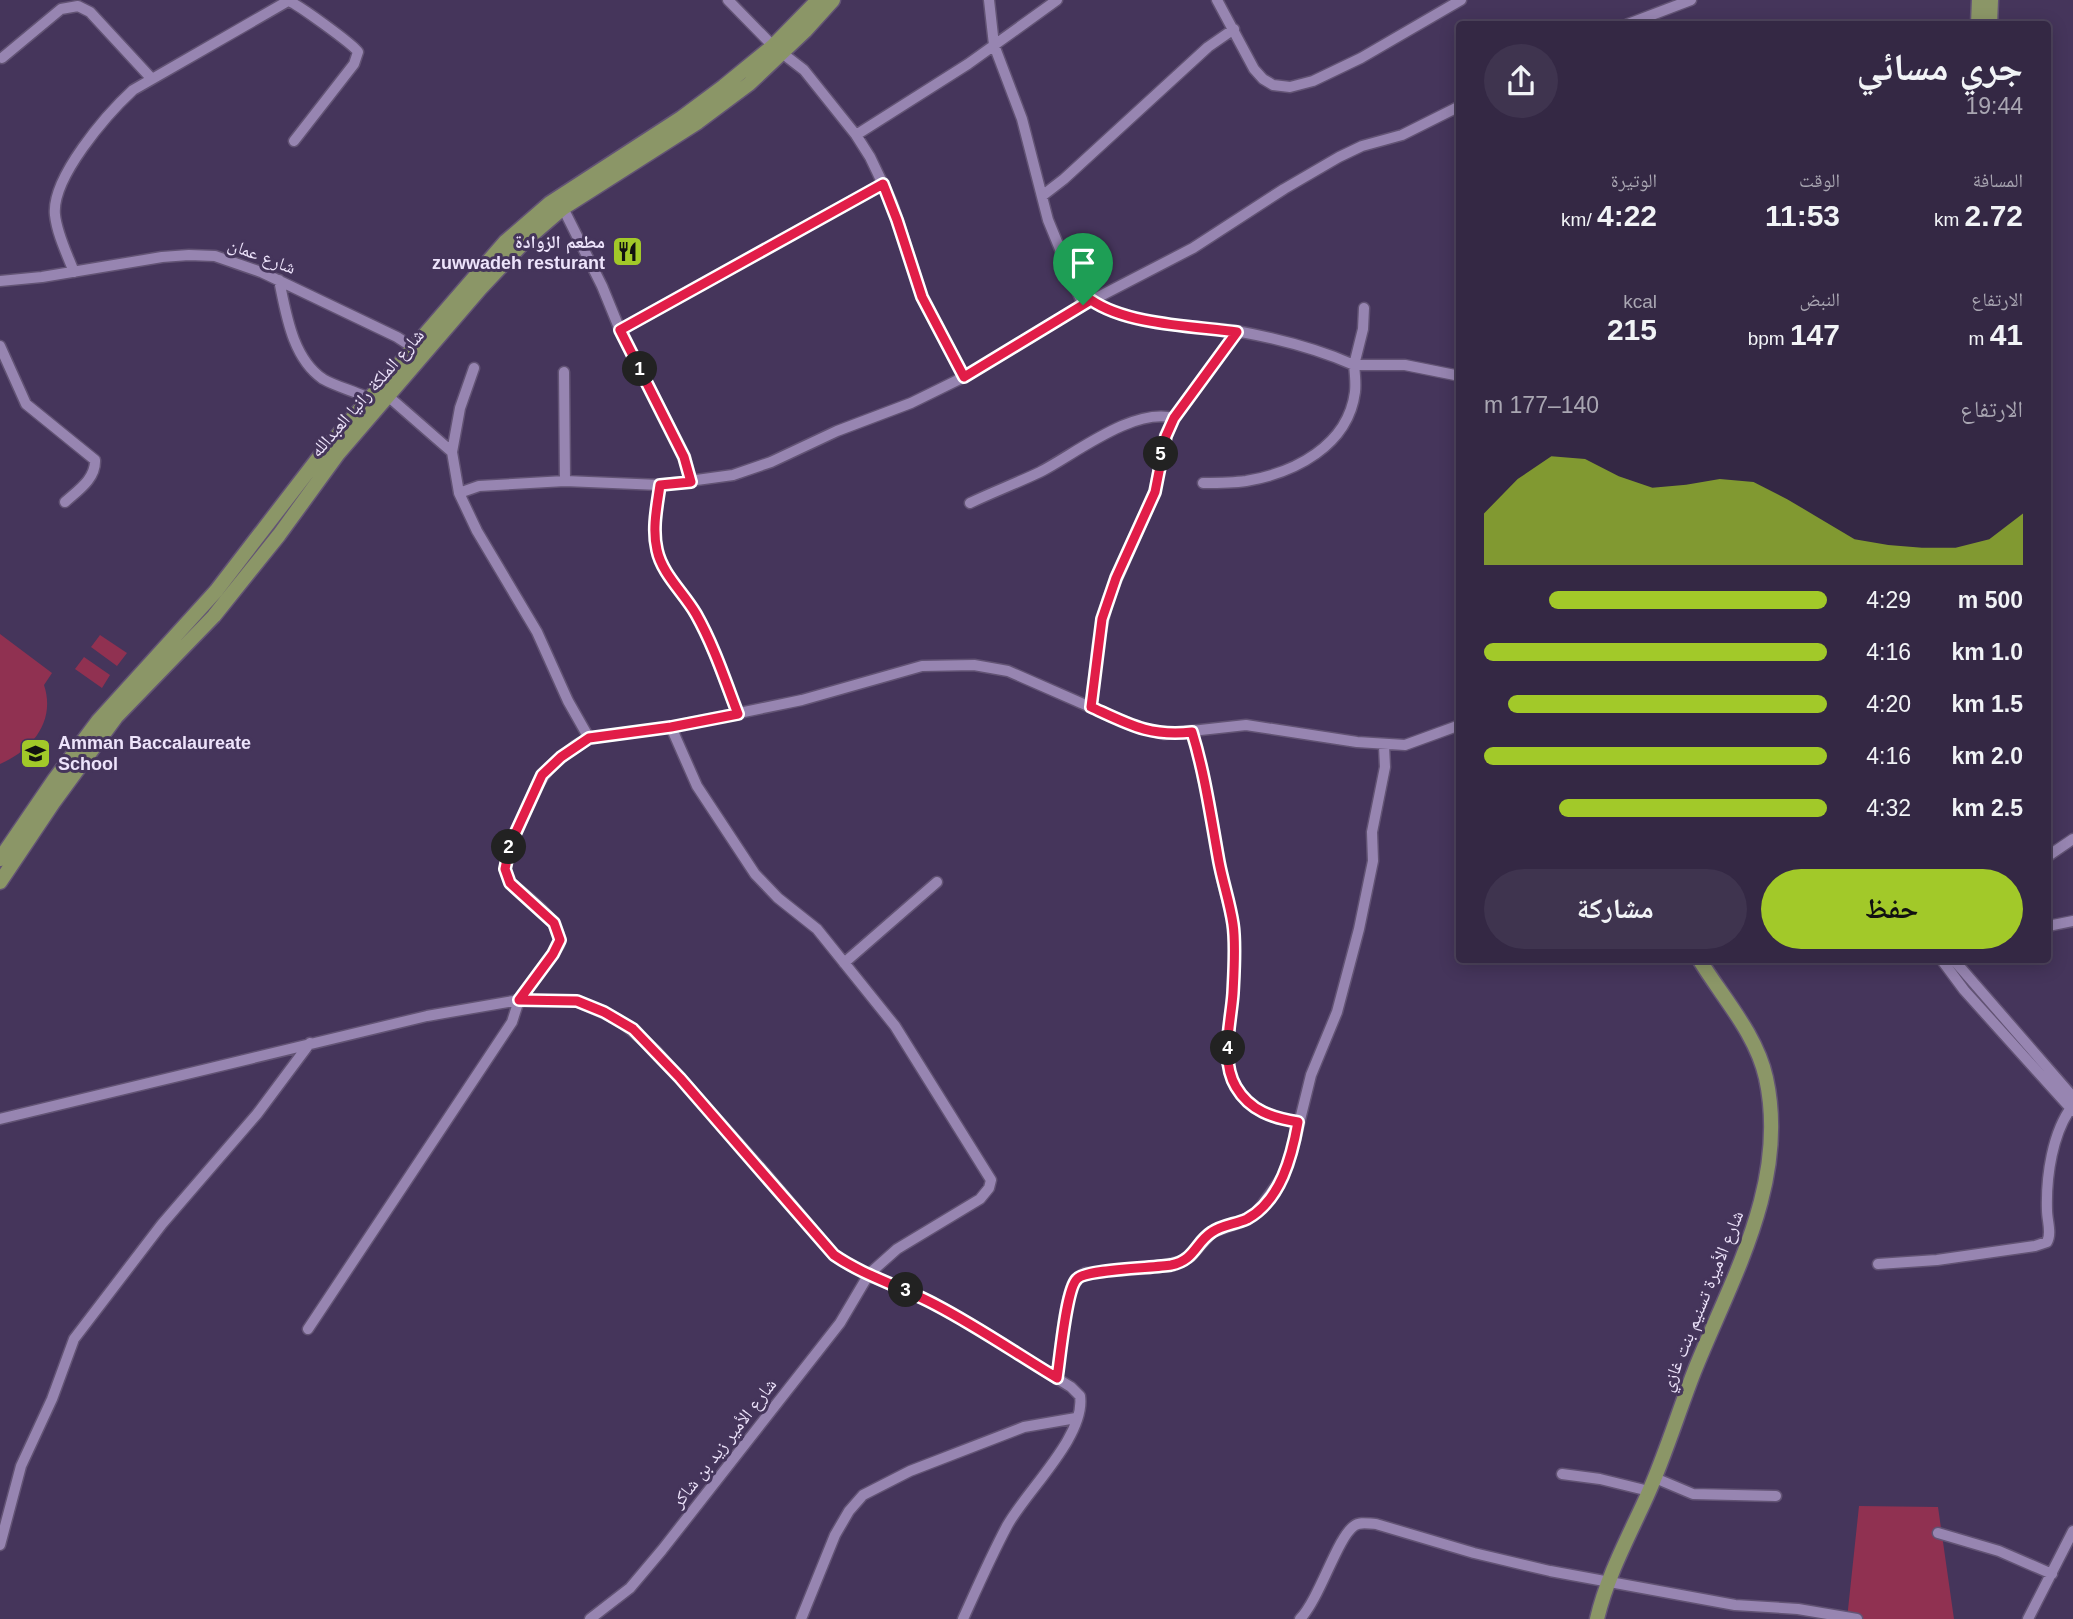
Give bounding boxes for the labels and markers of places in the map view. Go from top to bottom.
place label: مطعم الزوادة zuwwadeh resturant [432,232,605,273]
pin [1053,233,1113,305]
restaurant icon: مطعم الزوادة zuwwadeh resturant [611,235,645,269]
pin: 1 [622,352,658,386]
pin: 5 [1144,436,1178,472]
place label: Amman Baccalaureate School [58,733,251,774]
school or university icon: Amman Baccalaureate School [18,736,52,770]
pin: 2 [491,830,526,864]
pin: 4 [1210,1030,1246,1066]
pin: 3 [888,1272,923,1308]

